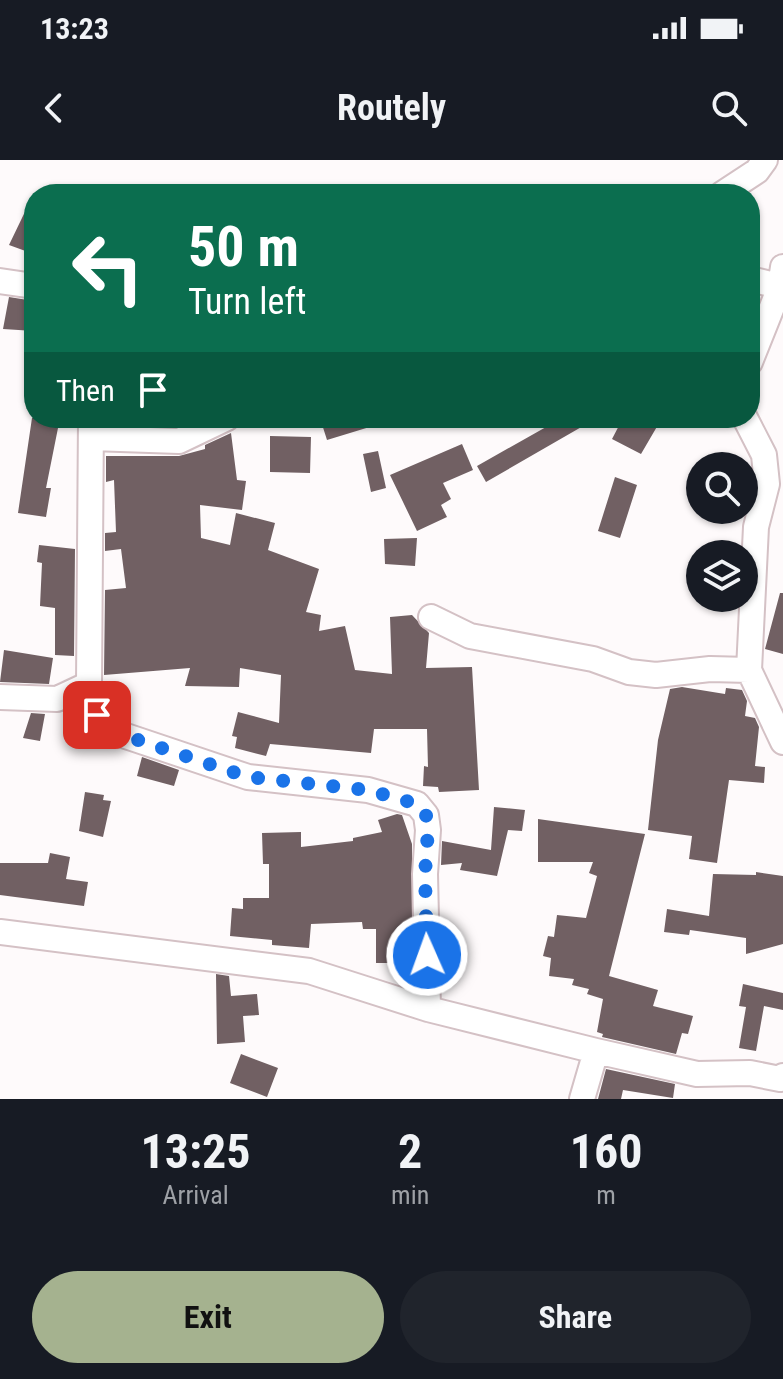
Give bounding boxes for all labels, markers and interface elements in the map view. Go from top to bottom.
text: 13:23 [40,11,109,46]
icon: back [32,86,76,130]
icon: search [707,86,751,130]
text: Routely [337,87,446,129]
text: 50 m [188,214,299,280]
icon: left [56,216,160,320]
text: Turn left [188,281,306,323]
icon: arrive [131,368,175,412]
text: Then [56,373,115,408]
map controls [686,452,758,612]
button: search [686,452,758,524]
button: layers [686,540,758,612]
pin [63,681,131,749]
icon: arrive [75,693,119,737]
position arrow [385,913,469,997]
text: 13:25 [140,1123,251,1180]
text: 2 [398,1123,422,1180]
text: 160 [570,1123,642,1180]
text: Arrival [162,1180,229,1210]
text: min [391,1180,429,1210]
text: m [596,1180,616,1210]
button: Exit [32,1271,384,1363]
button: Share [400,1271,751,1363]

